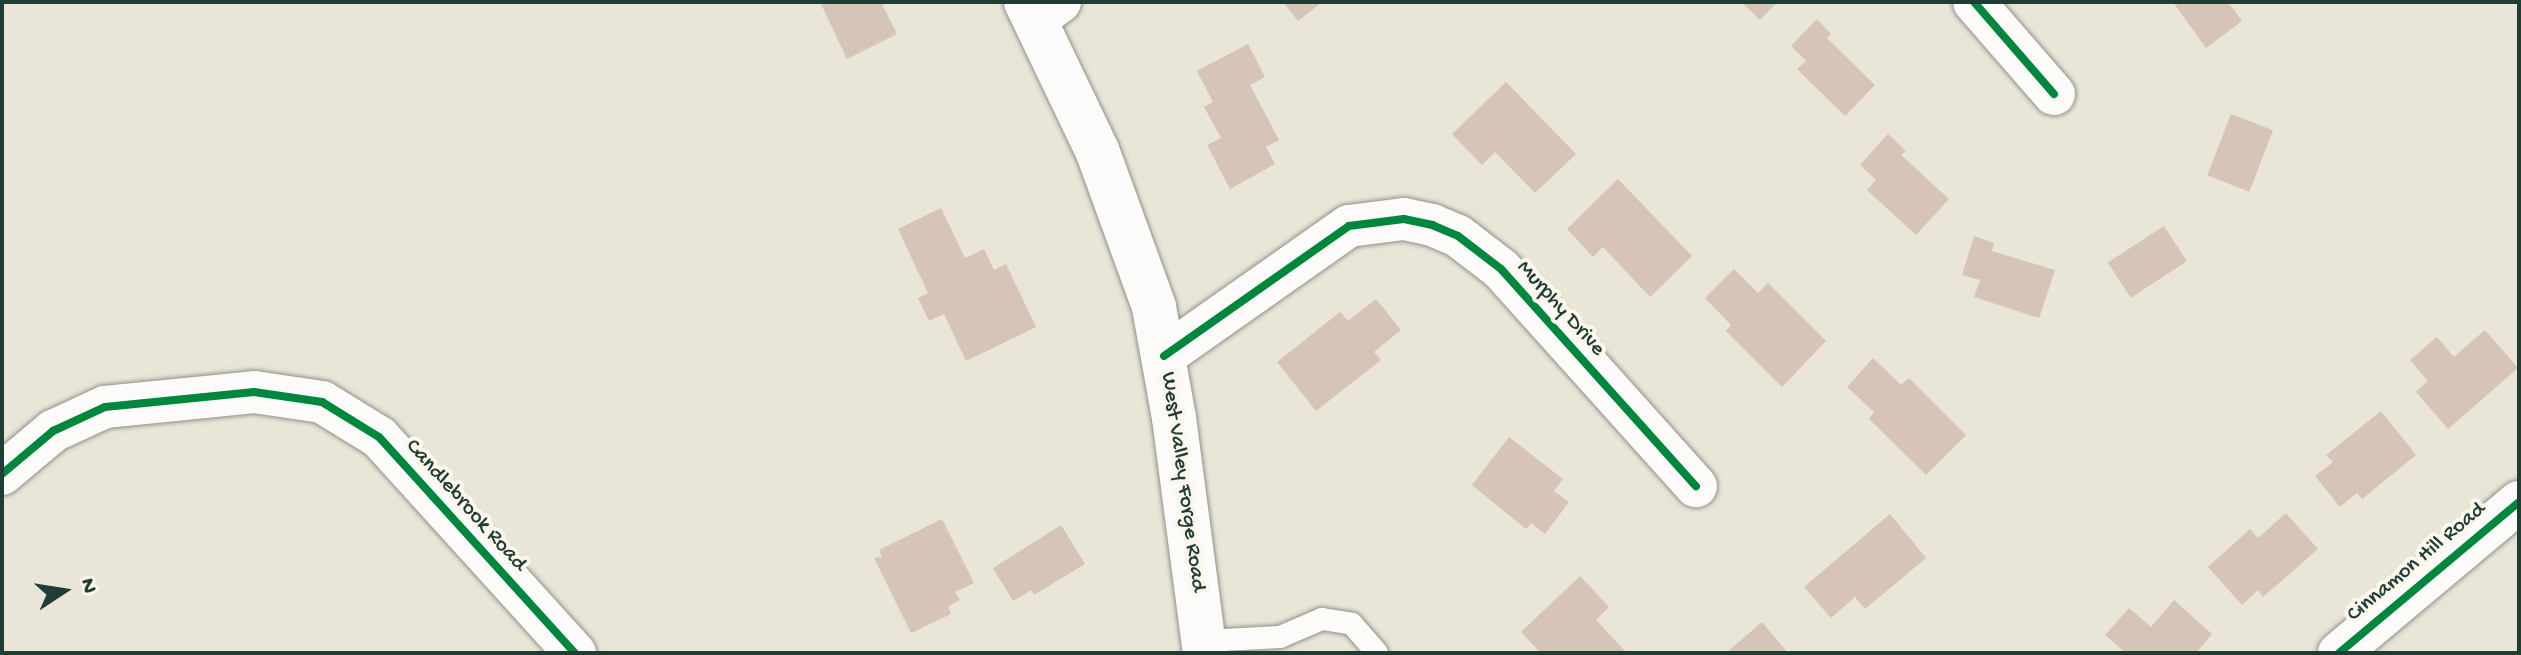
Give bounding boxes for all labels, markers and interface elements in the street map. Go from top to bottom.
street label: Murphy Drive [1510,256,1610,362]
street label: West Valley Forge Road [1154,370,1210,594]
street label: Candlebrook Road [399,434,531,578]
street label: Cinnamon Hill Road [2342,497,2492,629]
north arrow [24,551,104,631]
text: N [73,576,102,596]

